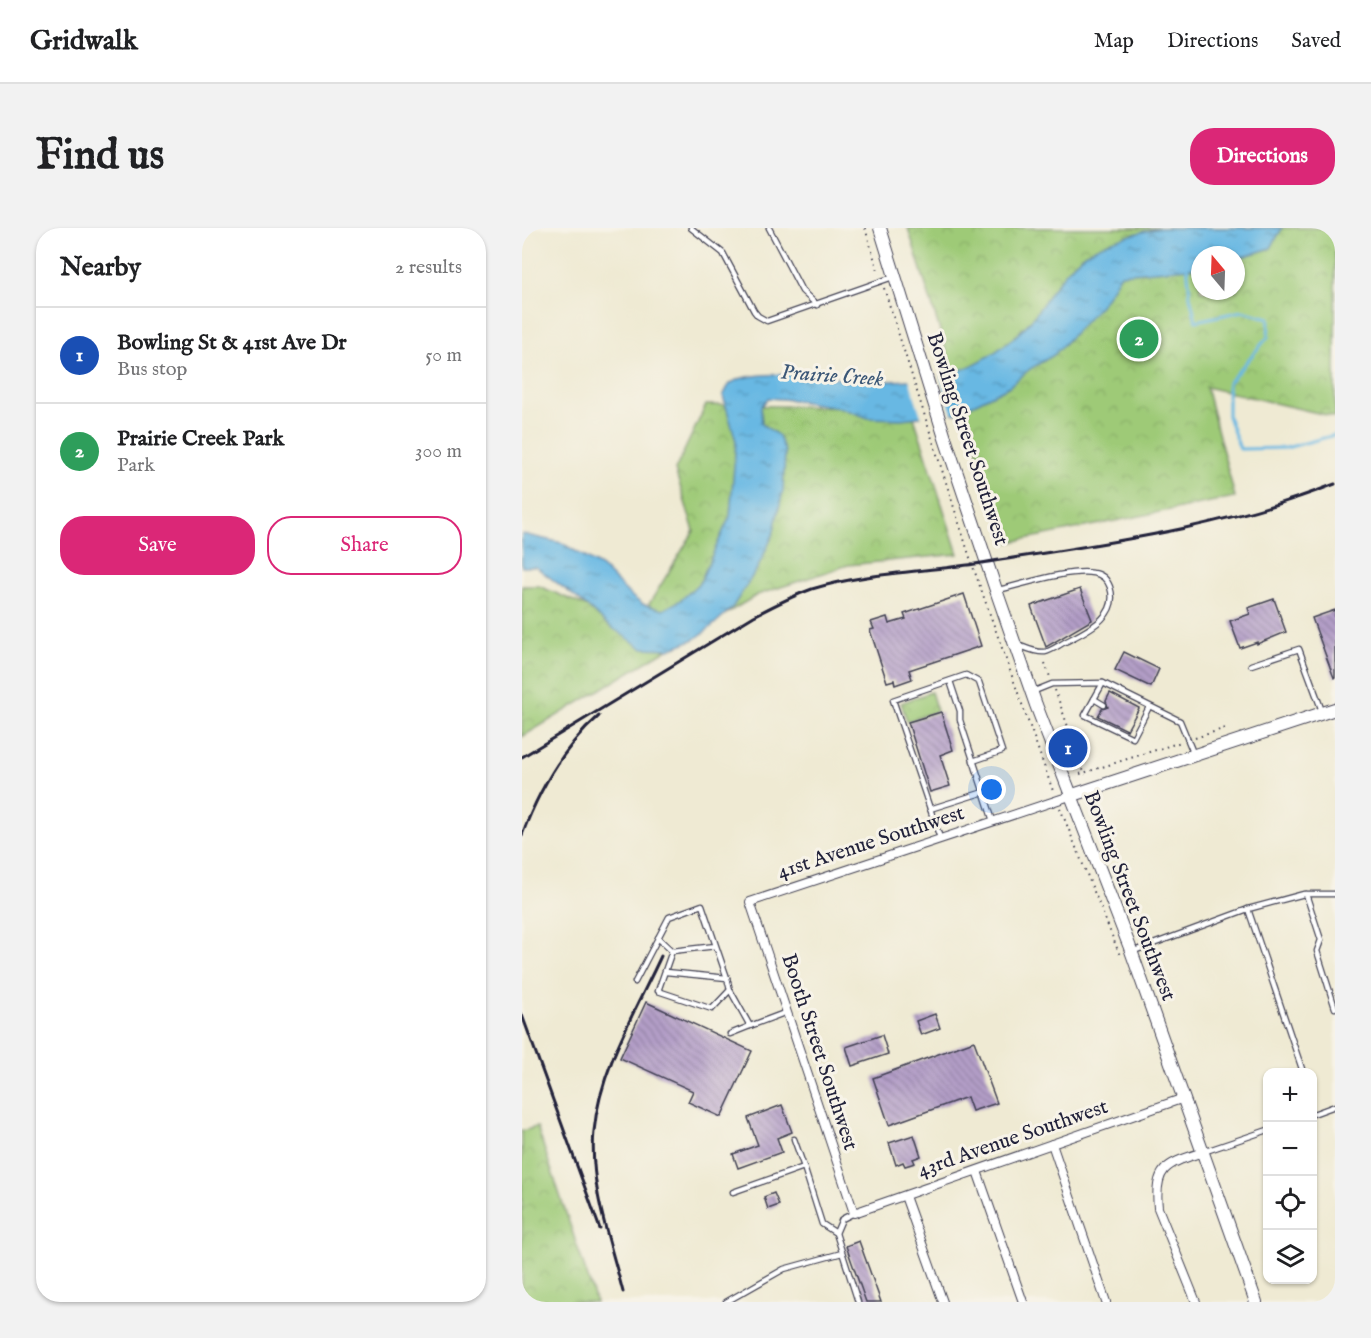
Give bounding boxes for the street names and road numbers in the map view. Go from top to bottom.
street label: Bowling Street Southwest [920,329,1014,549]
street label: Bowling Street Southwest [1076,787,1182,1005]
street label: 41st Avenue Southwest [774,800,968,886]
street label: Booth Street Southwest [774,950,864,1154]
street label: 43rd Avenue Southwest [914,1094,1112,1184]

